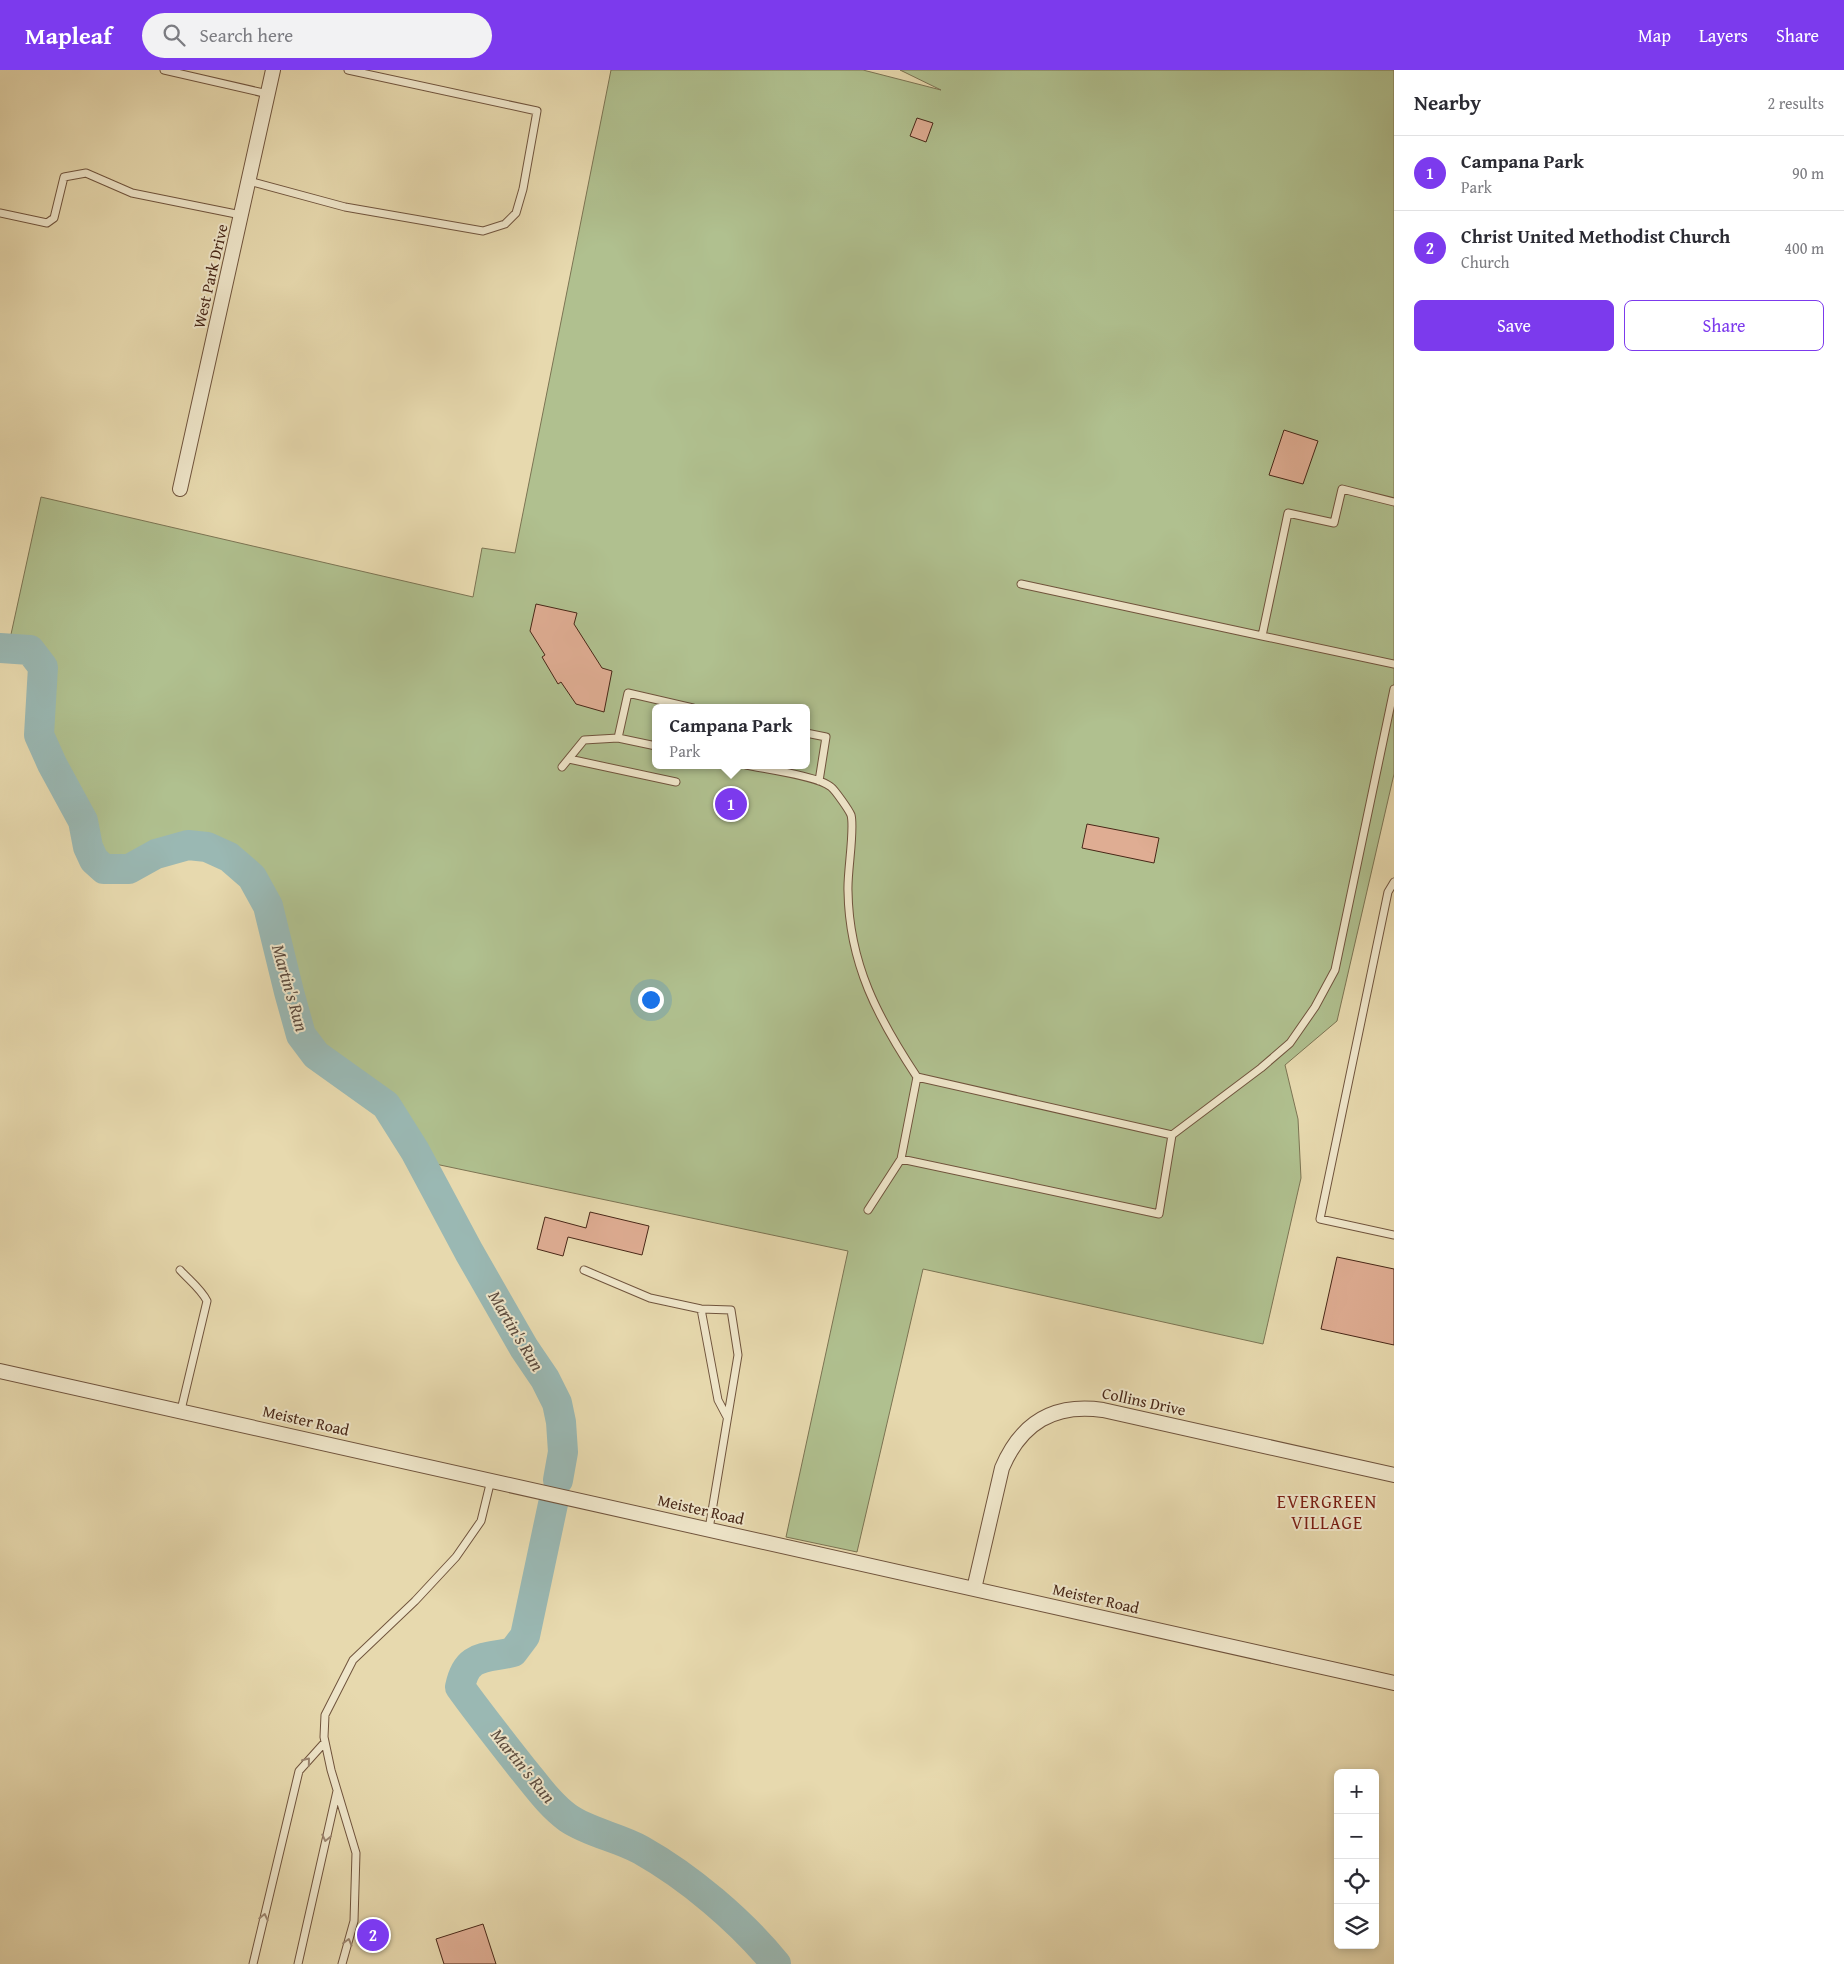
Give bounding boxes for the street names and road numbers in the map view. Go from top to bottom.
street label: West Park Drive [186,222,234,330]
street label: Collins Drive [1100,1380,1188,1422]
street label: Meister Road [260,1398,352,1442]
street label: Meister Road [655,1487,747,1531]
street label: Meister Road [1050,1576,1142,1620]

